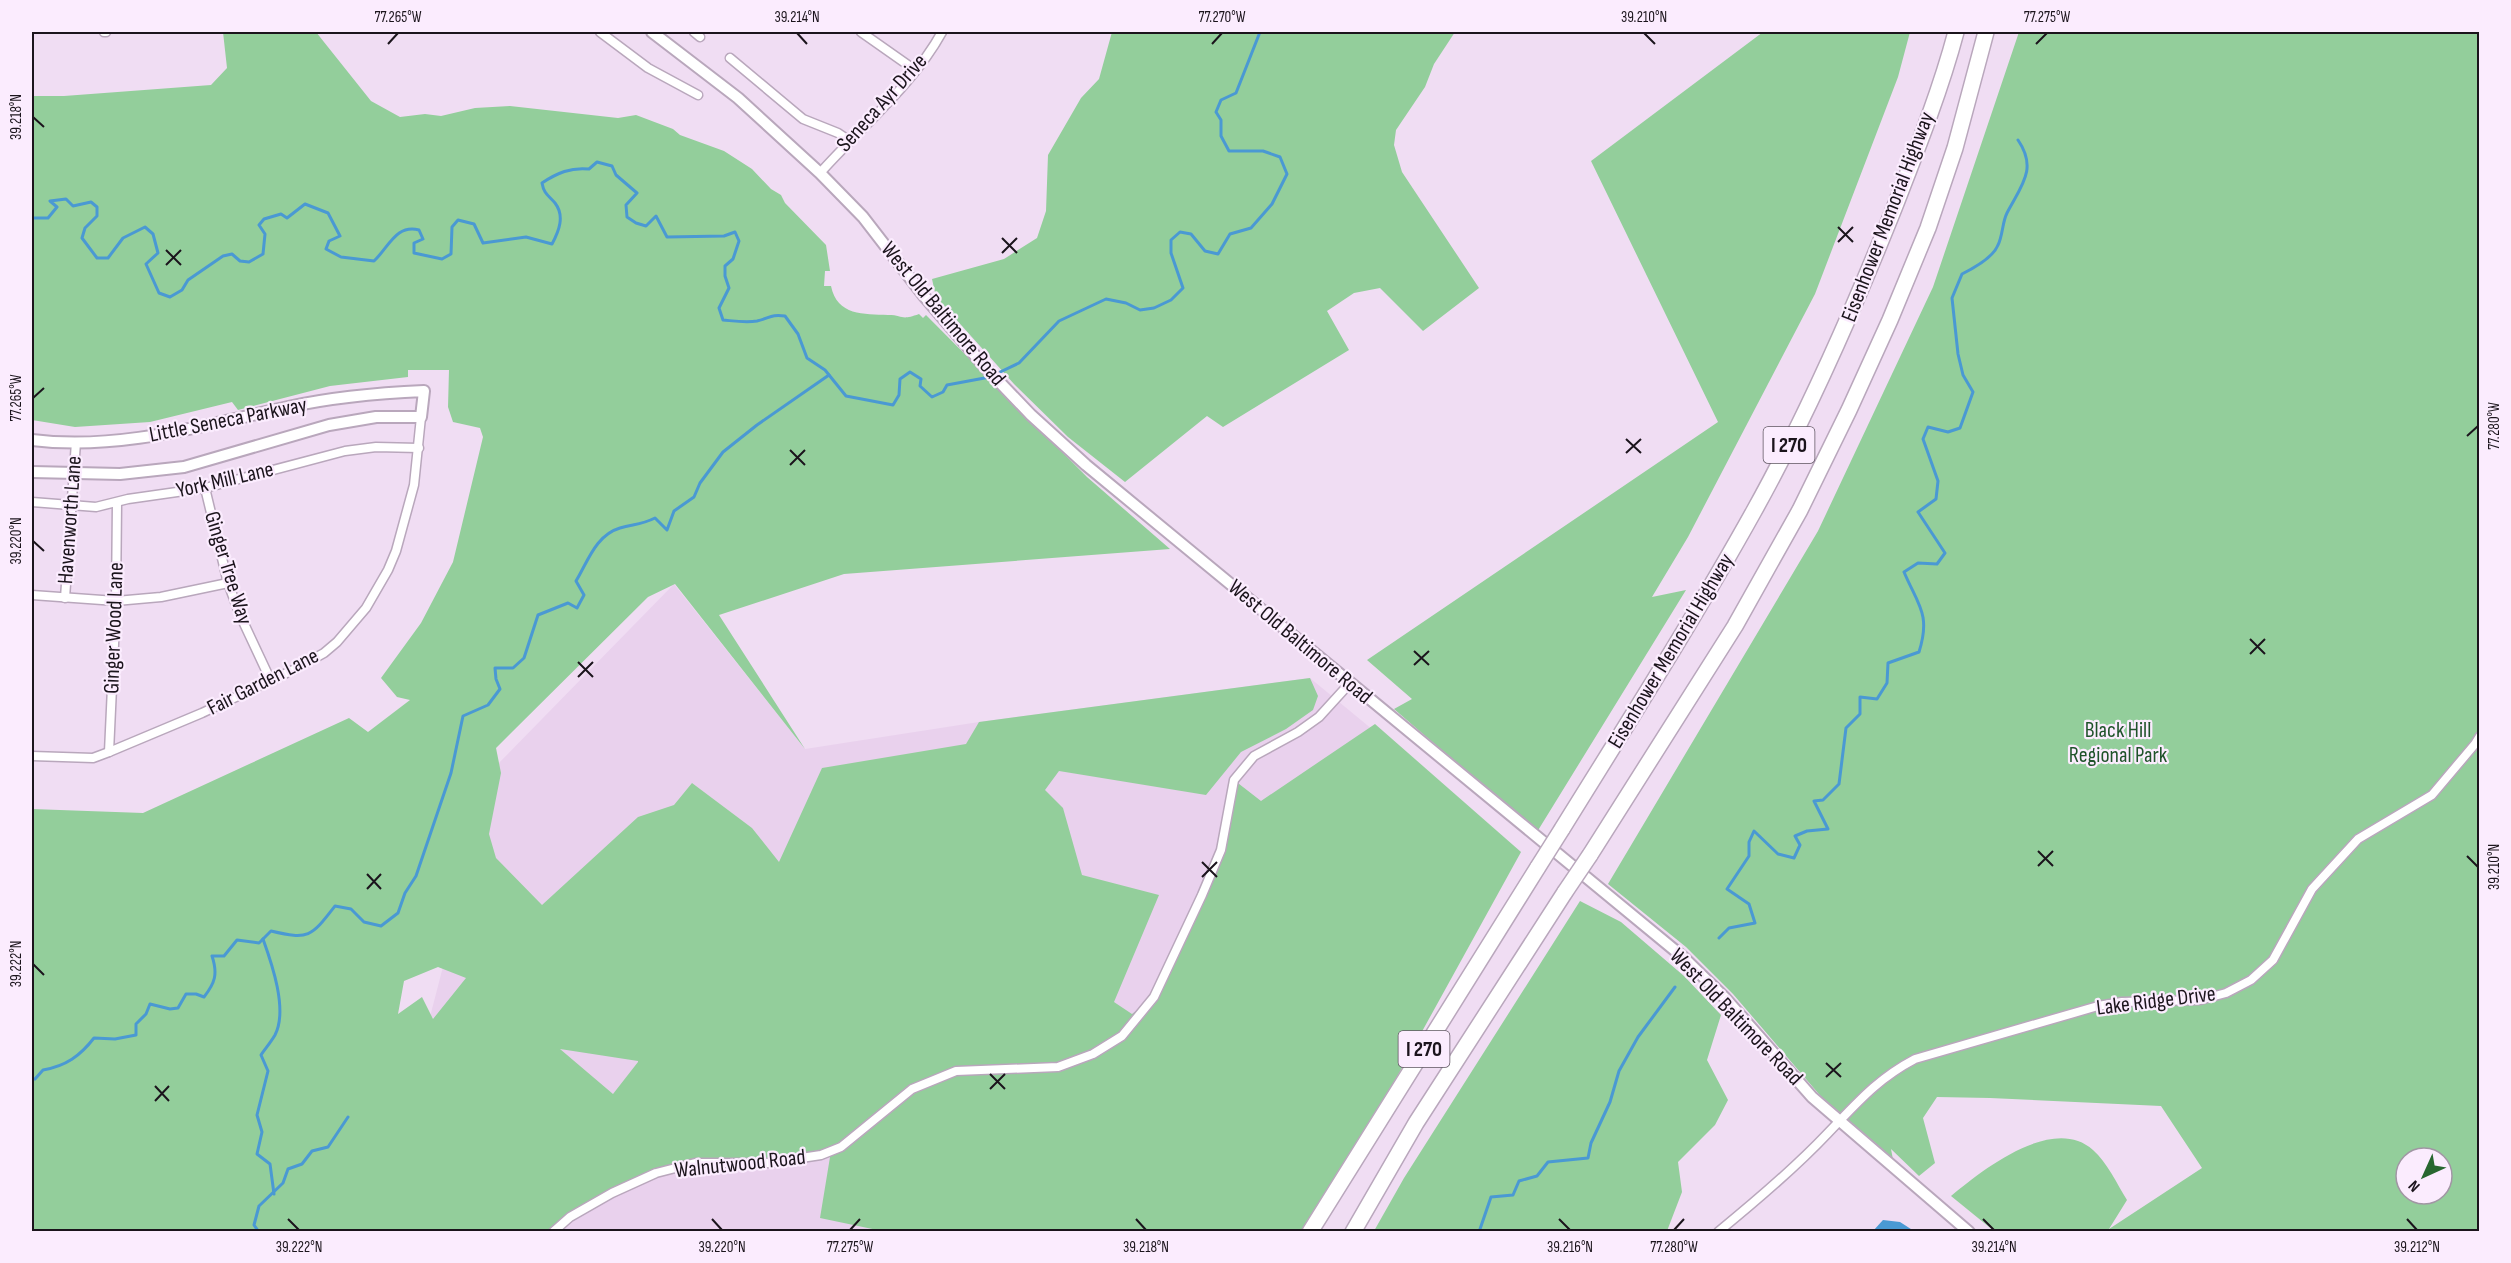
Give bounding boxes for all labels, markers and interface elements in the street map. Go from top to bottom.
text: 77.265°W [374,8,422,27]
text: 39.214°N [774,8,820,27]
text: 77.270°W [1198,8,1246,27]
text: 39.210°N [1621,8,1667,27]
text: 77.275°W [2024,8,2070,27]
street label: Seneca Ayr Drive [831,48,933,158]
text: 39.218°N [7,94,26,140]
street label: Eisenhower Memorial Highway [1836,108,1941,326]
street label: West Old Baltimore Road [875,236,1011,392]
text: 77.265°W [7,374,26,422]
street label: Little Seneca Parkway [147,391,310,449]
text: 77.280°W [2485,402,2504,450]
road number: I 270 [1764,427,1814,463]
street label: Havenworth Lane [52,455,88,585]
street label: York Mill Lane [174,456,276,504]
street label: Ginger Tree Way [198,508,258,628]
text: 39.220°N [7,517,26,565]
street label: Eisenhower Memorial Highway [1602,548,1740,753]
street label: Ginger Wood Lane [98,562,130,694]
street label: West Old Baltimore Road [1222,574,1378,710]
street label: Fair Garden Lane [203,642,323,722]
park label: Black Hill Regional Park [2069,717,2168,769]
text: 39.210°N [2485,844,2504,890]
text: 39.222°N [7,941,26,987]
street label: West Old Baltimore Road [1664,943,1808,1091]
street label: Lake Ridge Drive [2095,980,2217,1022]
road number: I 270 [1398,1031,1450,1067]
street label: Walnutwood Road [673,1144,807,1184]
north arrow [2394,1146,2454,1206]
text: N [2405,1176,2424,1195]
text: 39.222°N [276,1238,322,1257]
text: 39.220°N [698,1238,746,1257]
text: 77.275°W [827,1238,873,1257]
text: 39.218°N [1123,1238,1169,1257]
text: 39.216°N [1547,1238,1593,1257]
text: 77.280°W [1650,1238,1698,1257]
text: 39.214°N [1971,1238,2017,1257]
text: 39.212°N [2394,1238,2440,1257]

